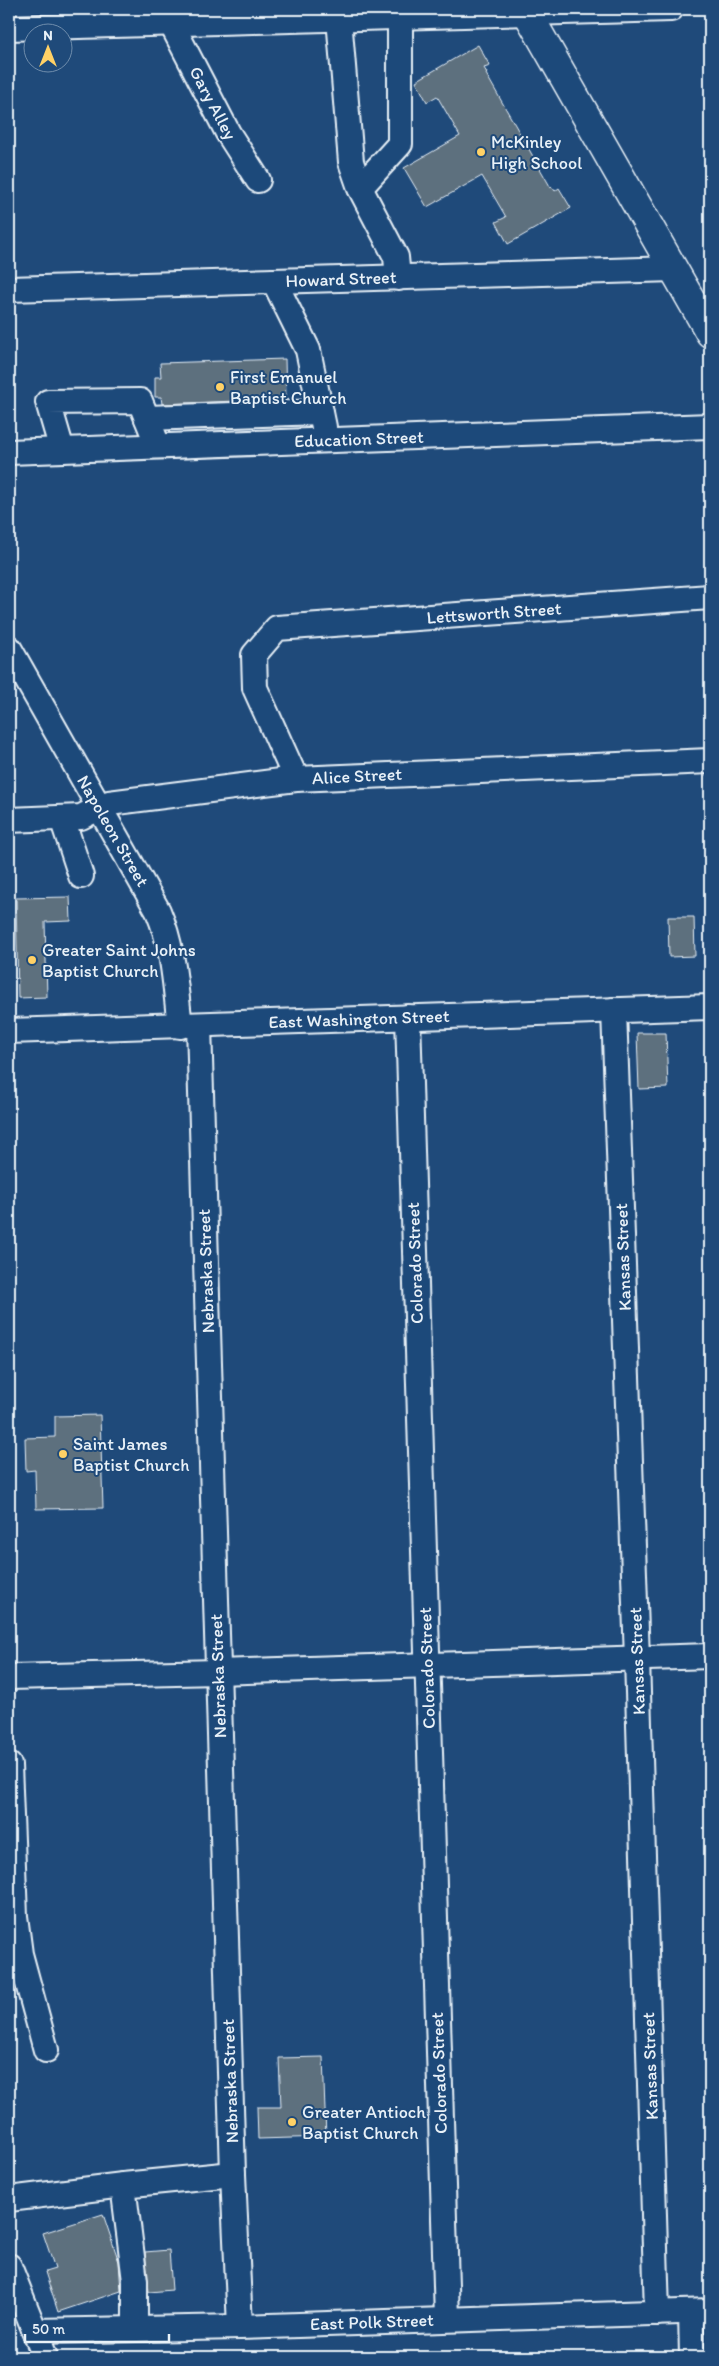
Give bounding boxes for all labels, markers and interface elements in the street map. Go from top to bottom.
north arrow [22,22,72,72]
text: N [43,27,53,44]
street label: Gary Alley [184,62,242,144]
place label: McKinley High School [491,131,582,174]
marker: McKinley High School [475,146,487,158]
street label: Howard Street [285,266,397,292]
place label: First Emanuel Baptist Church [230,366,346,409]
marker: First Emanuel Baptist Church [214,381,226,393]
street label: Education Street [294,426,424,452]
street label: Lettsworth Street [426,597,562,629]
street label: Alice Street [311,763,403,789]
street label: Napoleon Street [72,771,154,891]
place label: Greater Saint Johns Baptist Church [42,939,196,982]
marker: Greater Saint Johns Baptist Church [26,954,38,966]
street label: East Washington Street [268,1005,450,1033]
street label: Colorado Street [402,1201,428,1324]
street label: Kansas Street [610,1203,636,1311]
street label: Nebraska Street [193,1208,219,1334]
place label: Saint James Baptist Church [73,1433,189,1476]
marker: Saint James Baptist Church [57,1448,69,1460]
street label: Colorado Street [414,1606,440,1729]
street label: Kansas Street [624,1607,650,1715]
street label: Nebraska Street [205,1613,231,1739]
street label: Colorado Street [426,2011,452,2134]
street label: Kansas Street [637,2012,663,2120]
street label: Nebraska Street [217,2018,243,2144]
place label: Greater Antioch Baptist Church [302,2101,426,2144]
marker: Greater Antioch Baptist Church [286,2116,298,2128]
street label: East Polk Street [310,2309,435,2335]
scale bar [25,2311,169,2343]
text: 50 m [32,2320,65,2338]

